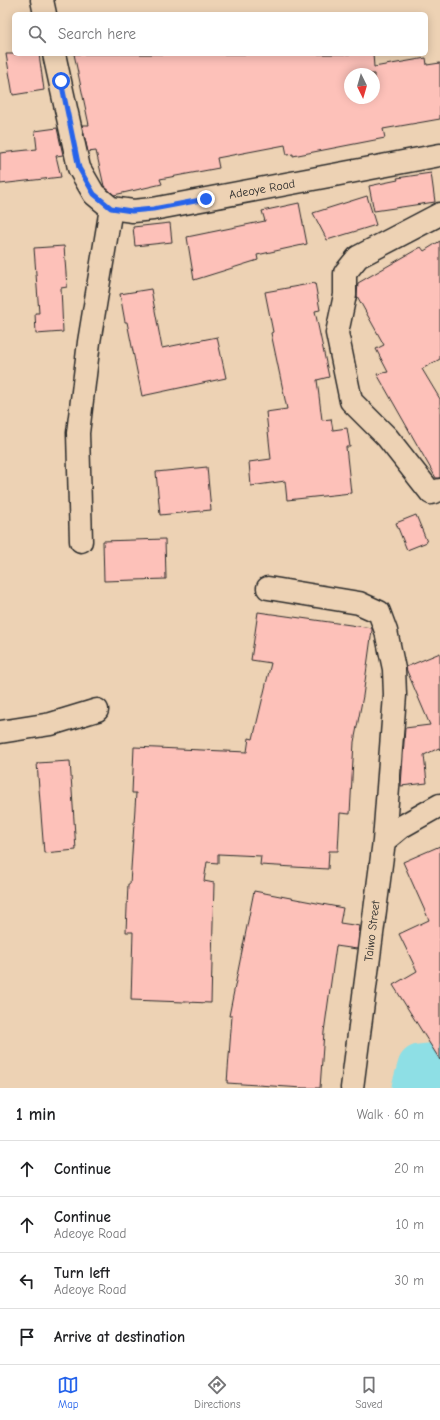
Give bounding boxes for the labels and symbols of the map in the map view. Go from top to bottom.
north arrow [344,68,380,104]
route start [52,72,70,90]
street label: Adeoye Road [228,176,296,202]
route end [197,190,215,208]
street label: Taiwo Street [361,899,383,962]

